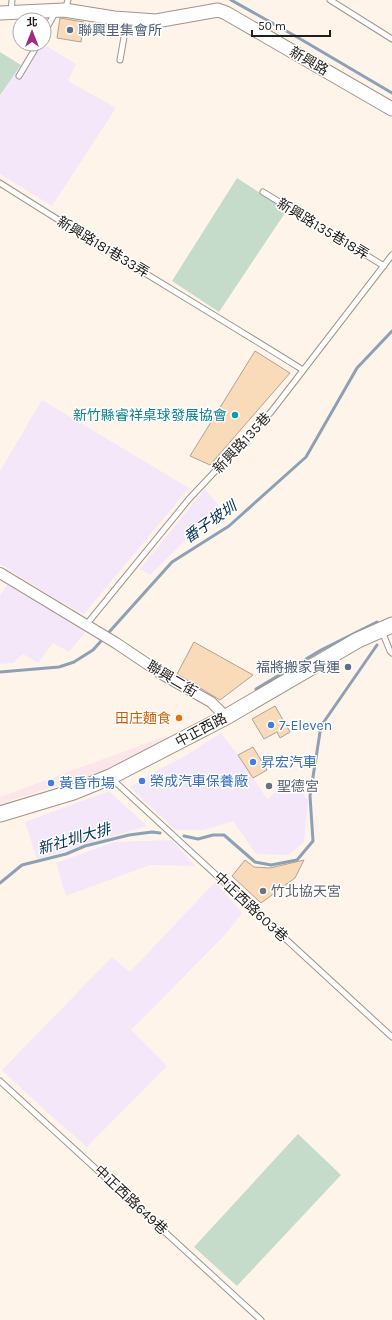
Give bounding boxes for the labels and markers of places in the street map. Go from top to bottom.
place label: 聯興里集會所 [78,22,162,39]
marker: 聯興里集會所 [65,25,75,35]
place label: 新竹縣睿祥桌球發展協會 [73,407,227,424]
marker: 新竹縣睿祥桌球發展協會 [230,410,240,420]
place label: 福將搬家貨運 [256,659,340,676]
marker: 福將搬家貨運 [343,662,353,672]
place label: 田庄麵食 [115,710,171,727]
marker: 田庄麵食 [174,713,184,723]
place label: 7-Eleven [279,717,332,734]
marker: 7-Eleven [266,720,276,730]
place label: 昇宏汽車 [261,754,317,771]
marker: 昇宏汽車 [248,757,258,767]
place label: 榮成汽車保養廠 [150,773,248,790]
place label: 黃昏市場 [59,775,115,792]
marker: 榮成汽車保養廠 [137,776,147,786]
marker: 黃昏市場 [46,778,56,788]
place label: 聖德宮 [277,778,319,795]
marker: 聖德宮 [264,781,274,791]
place label: 竹北協天宮 [271,883,341,900]
marker: 竹北協天宮 [258,886,268,896]

